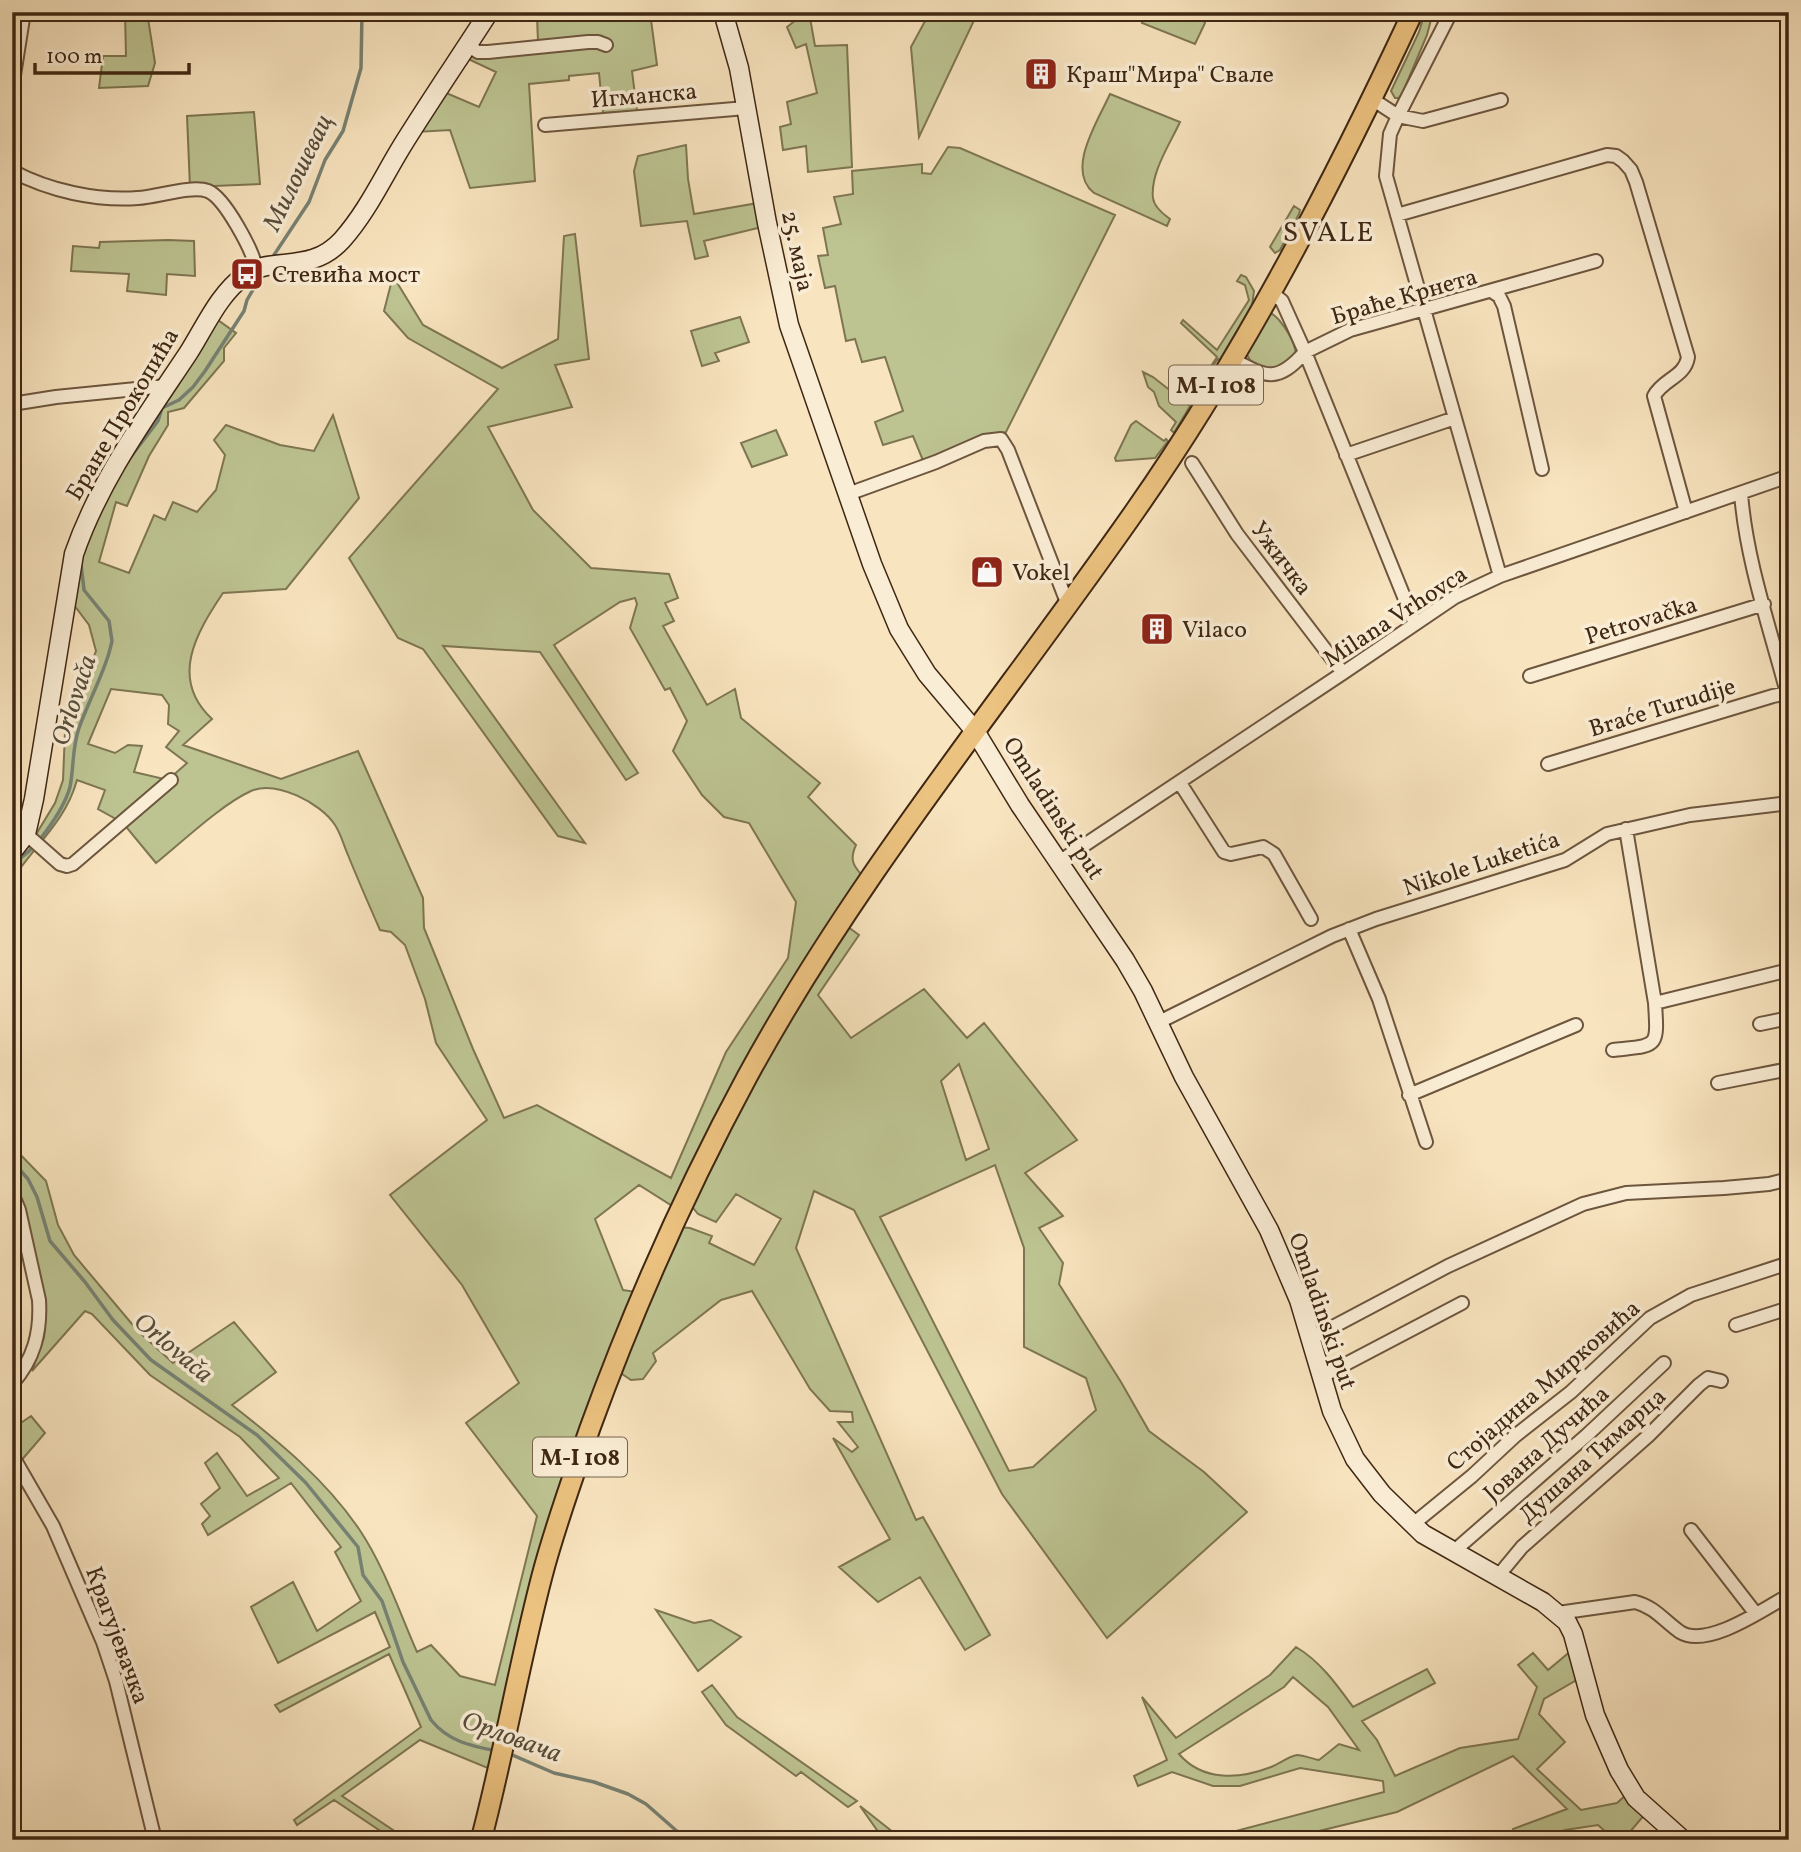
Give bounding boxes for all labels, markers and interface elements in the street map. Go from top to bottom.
scale bar [35,32,189,76]
text: 100 m [46,43,103,72]
building icon: Краш"Мира" Свале [1022,55,1060,93]
place label: Краш"Мира" Свале [1066,59,1274,93]
street label: Игманска [590,75,699,119]
water label: Милошевац [255,109,343,238]
street label: 25. маја [771,208,821,295]
district label: SVALE [1283,214,1375,253]
bus stop icon: Стевића мост [228,255,266,293]
place label: Стевића мост [272,259,420,293]
street label: Браће Крнета [1327,261,1482,335]
street label: Бране Прокопића [59,322,189,508]
road number: M-I 108 [1169,366,1263,404]
street label: Ужичка [1241,515,1320,603]
shop icon: Vokel [968,553,1006,591]
place label: Vokel [1012,557,1070,591]
street label: Milana Vrhovca [1317,558,1475,677]
street label: Petrovačka [1581,589,1702,655]
building icon: Vilaco [1138,610,1176,648]
place label: Vilaco [1182,614,1247,648]
water label: Orlovača [43,651,106,751]
street label: Braće Turudije [1585,670,1740,747]
street label: Omladinski put [993,731,1111,887]
street label: Nikole Luketića [1399,824,1564,906]
street label: Omladinski put [1278,1229,1364,1395]
street label: Стојадина Мирковића [1440,1293,1649,1480]
water label: Orlovača [125,1305,220,1392]
street label: Јована Дучића [1477,1378,1618,1511]
street label: Душана Тимарца [1512,1381,1675,1532]
road number: M-I 108 [533,1438,627,1476]
street label: Крагујевачка [75,1562,157,1709]
water label: Орловача [456,1703,566,1773]

